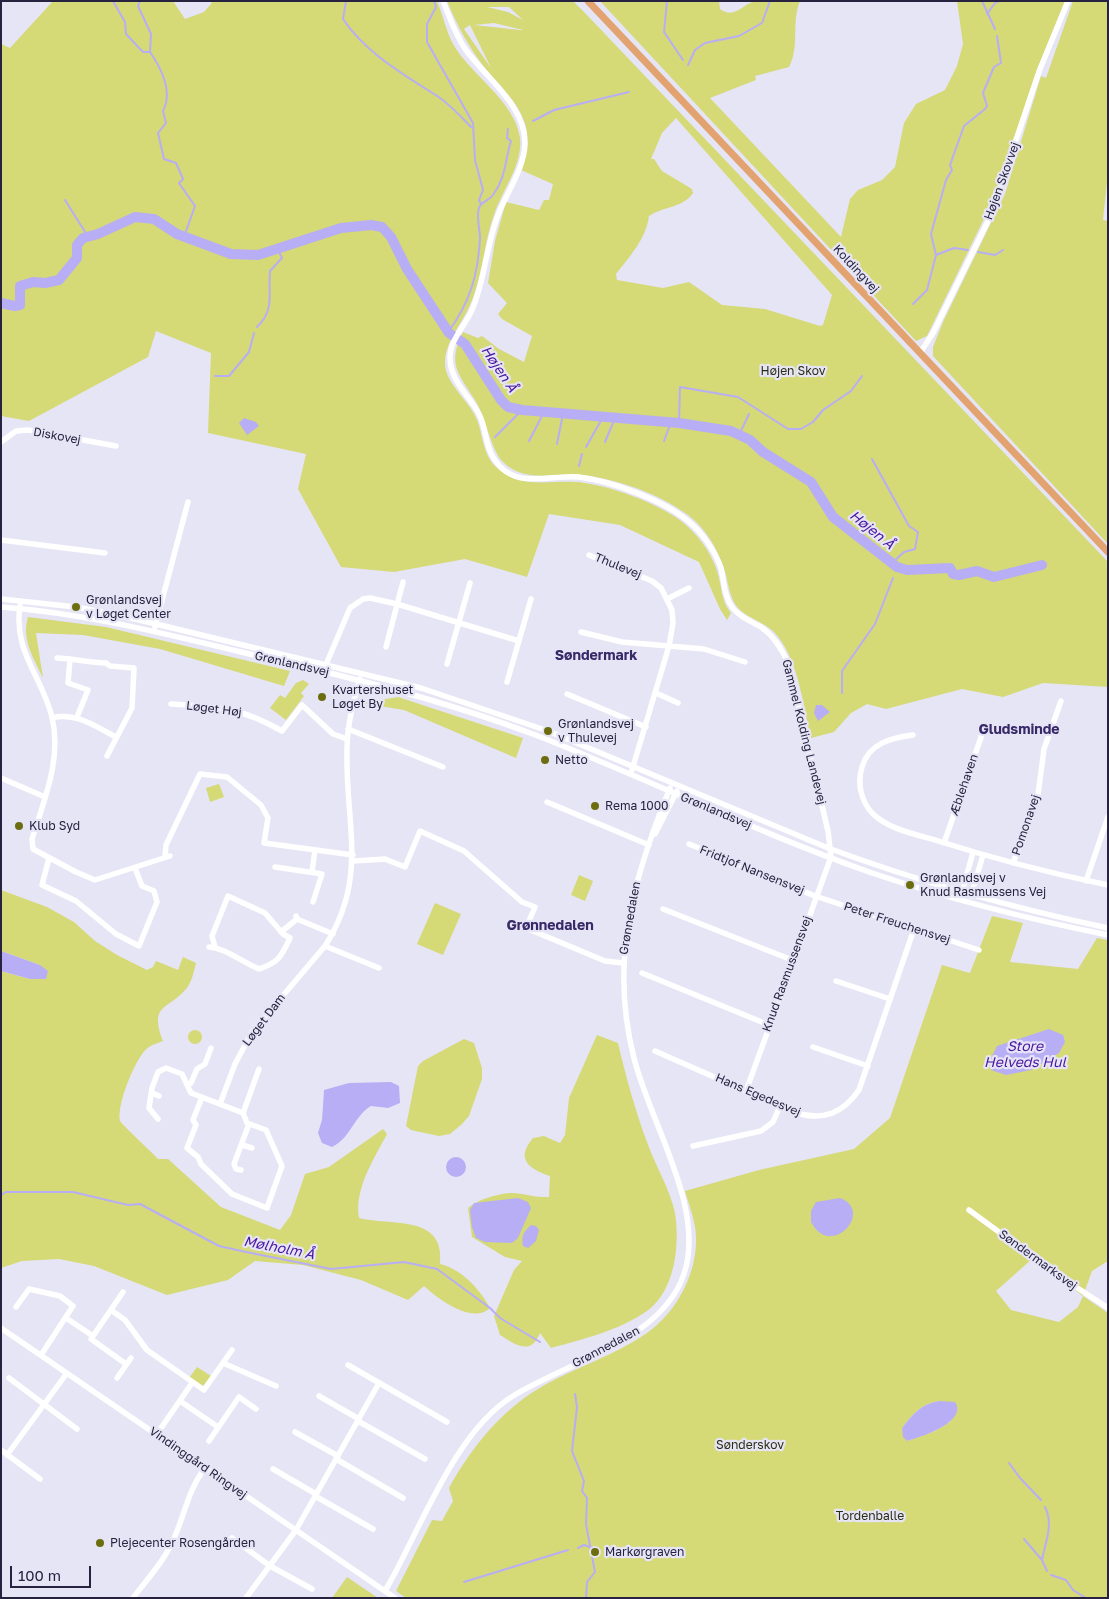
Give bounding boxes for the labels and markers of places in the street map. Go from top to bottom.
place label: Grønlandsvej v Løget Center [86,593,171,621]
marker: Grønlandsvej v Løget Center [70,601,82,613]
place label: Kvartershuset Løget By [332,683,413,711]
marker: Kvartershuset Løget By [316,691,328,703]
place label: Grønlandsvej v Thulevej [558,717,634,745]
marker: Grønlandsvej v Thulevej [542,725,554,737]
place label: Netto [555,753,588,767]
marker: Netto [539,754,551,766]
place label: Rema 1000 [605,799,669,813]
marker: Rema 1000 [589,800,601,812]
place label: Klub Syd [29,819,80,833]
marker: Klub Syd [13,820,25,832]
place label: Grønlandsvej v Knud Rasmussens Vej [920,871,1046,899]
marker: Grønlandsvej v Knud Rasmussens Vej [904,879,916,891]
place label: Plejecenter Rosengården [110,1536,255,1550]
marker: Plejecenter Rosengården [94,1537,106,1549]
place label: Markørgraven [605,1545,684,1559]
marker: Markørgraven [589,1546,601,1558]

